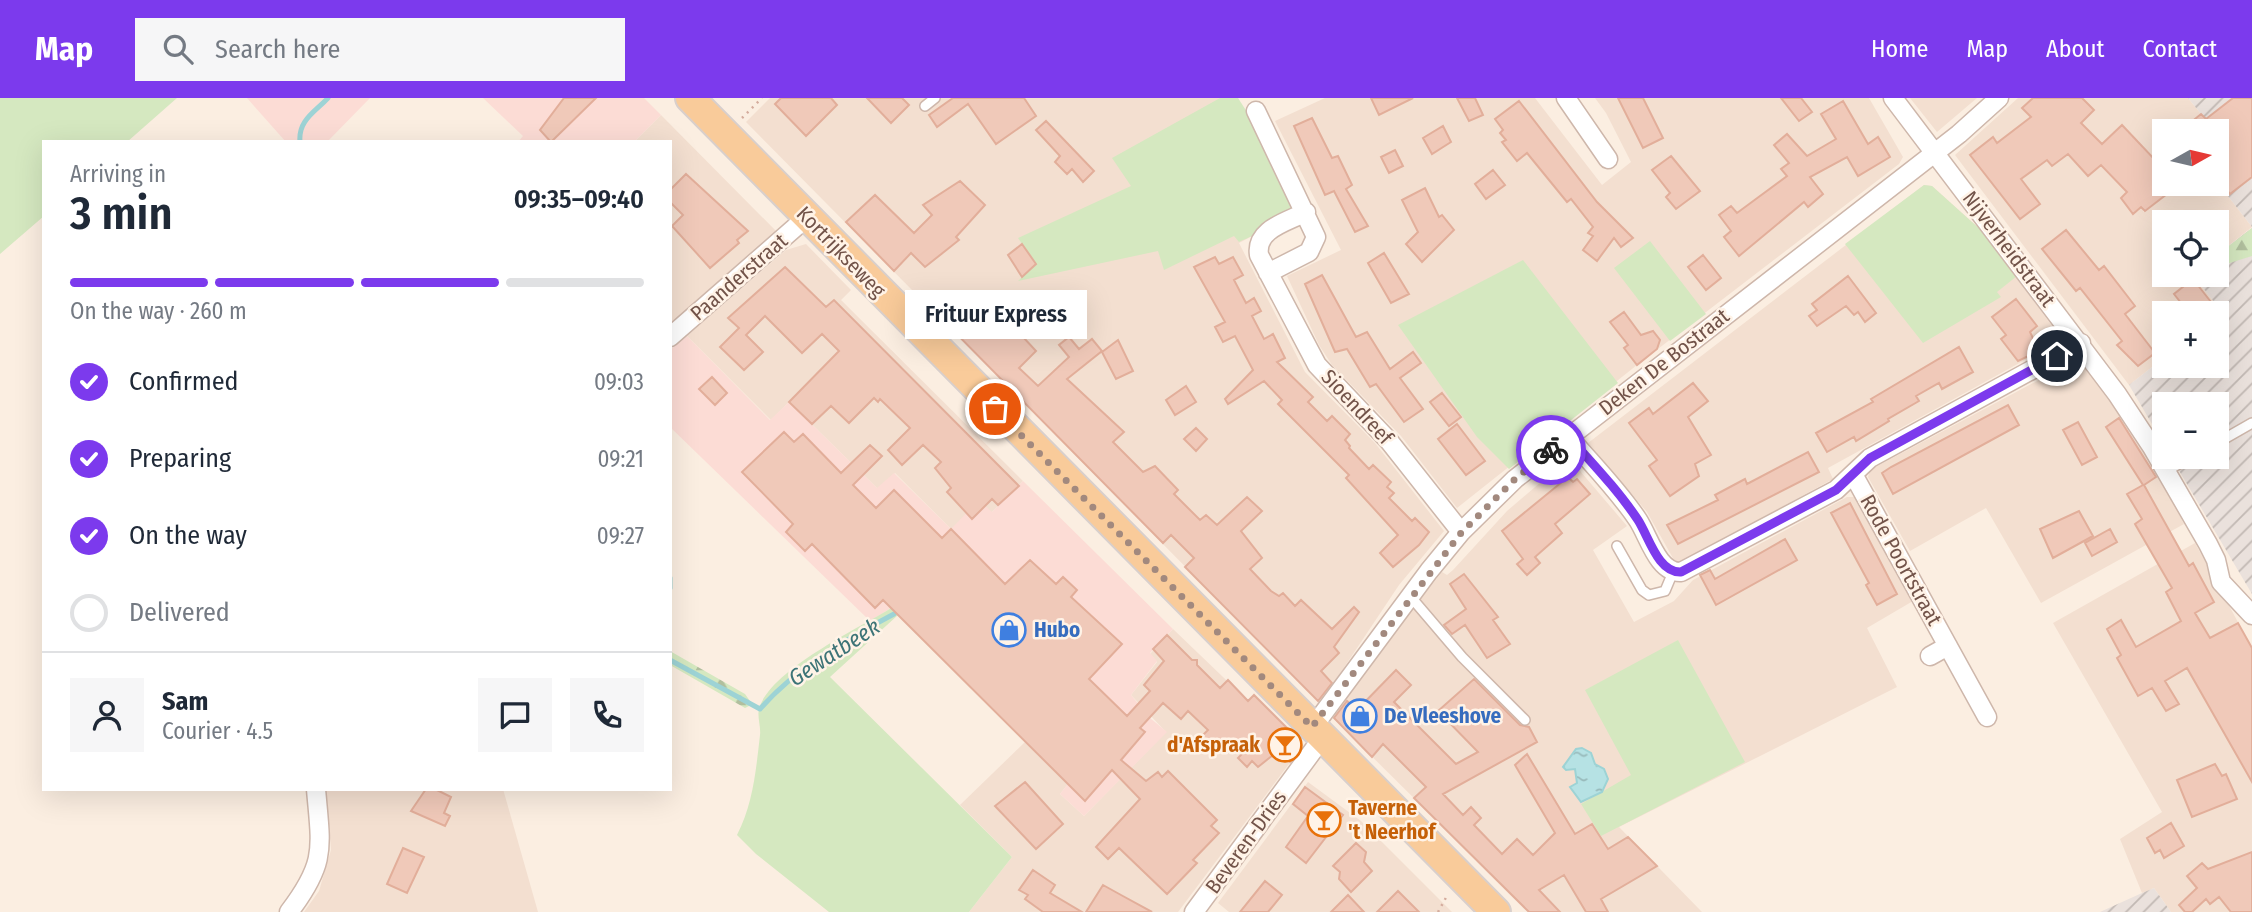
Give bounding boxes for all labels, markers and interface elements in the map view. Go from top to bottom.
search box [135,18,625,81]
text: Map [35,29,93,69]
icon: search [159,30,197,68]
text: Search here [215,34,340,65]
text: Home [1871,35,1928,63]
text: Map [1966,35,2008,63]
text: About [2046,35,2104,63]
text: Contact [2142,35,2217,63]
north arrow [2152,119,2230,196]
map controls [2152,119,2229,469]
text: Arriving in [70,160,166,188]
text: 09:35–09:40 [514,184,644,215]
text: 3 min [70,186,173,241]
street label: Nijverheidstraat [1957,186,2061,312]
street label: Kortrijkseweg [791,201,891,303]
button: locate [2152,210,2229,287]
street label: Paanderstraat [685,228,793,326]
callout: Frituur Express [904,290,1086,339]
text: On the way · 260 m [70,297,247,325]
text: Frituur Express [925,300,1067,328]
button: + [2152,301,2229,378]
street label: Deken De Bostraat [1594,303,1735,421]
pin [2027,326,2087,386]
icon: home [2038,337,2076,375]
icon: check [70,363,108,401]
street label: Sioendreef [1316,364,1399,451]
text: Confirmed [129,366,239,397]
text: 09:03 [594,368,644,396]
pin [965,379,1025,439]
icon: bag [976,390,1014,428]
button: − [2152,392,2229,469]
courier [1516,415,1586,485]
icon: bike [1532,431,1570,469]
icon: check [70,440,108,478]
text: Preparing [129,443,231,474]
text: 09:21 [598,445,644,473]
street label: Rode Poortstraat [1854,490,1948,630]
icon: check [70,517,108,555]
text: On the way [129,520,247,551]
text: 09:27 [597,522,644,550]
text: Delivered [129,597,230,628]
shop icon: Hubo [990,611,1028,649]
water label: Gewatbeek [783,612,885,692]
place label: Hubo [1034,617,1080,643]
button: person [70,678,144,752]
button: chat [478,678,552,752]
button: phone [570,678,644,752]
text: Sam [162,686,208,717]
shop icon: De Vleeshove [1341,697,1379,735]
place label: De Vleeshove [1384,703,1501,729]
text: Courier · 4.5 [162,717,273,745]
bar icon: d'Afspraak [1266,726,1304,764]
place label: d'Afspraak [1167,732,1260,758]
street label: Beveren-Dries [1200,785,1292,899]
place label: Taverne 't Neerhof [1348,795,1437,845]
bar icon: Taverne 't Neerhof [1305,801,1343,839]

